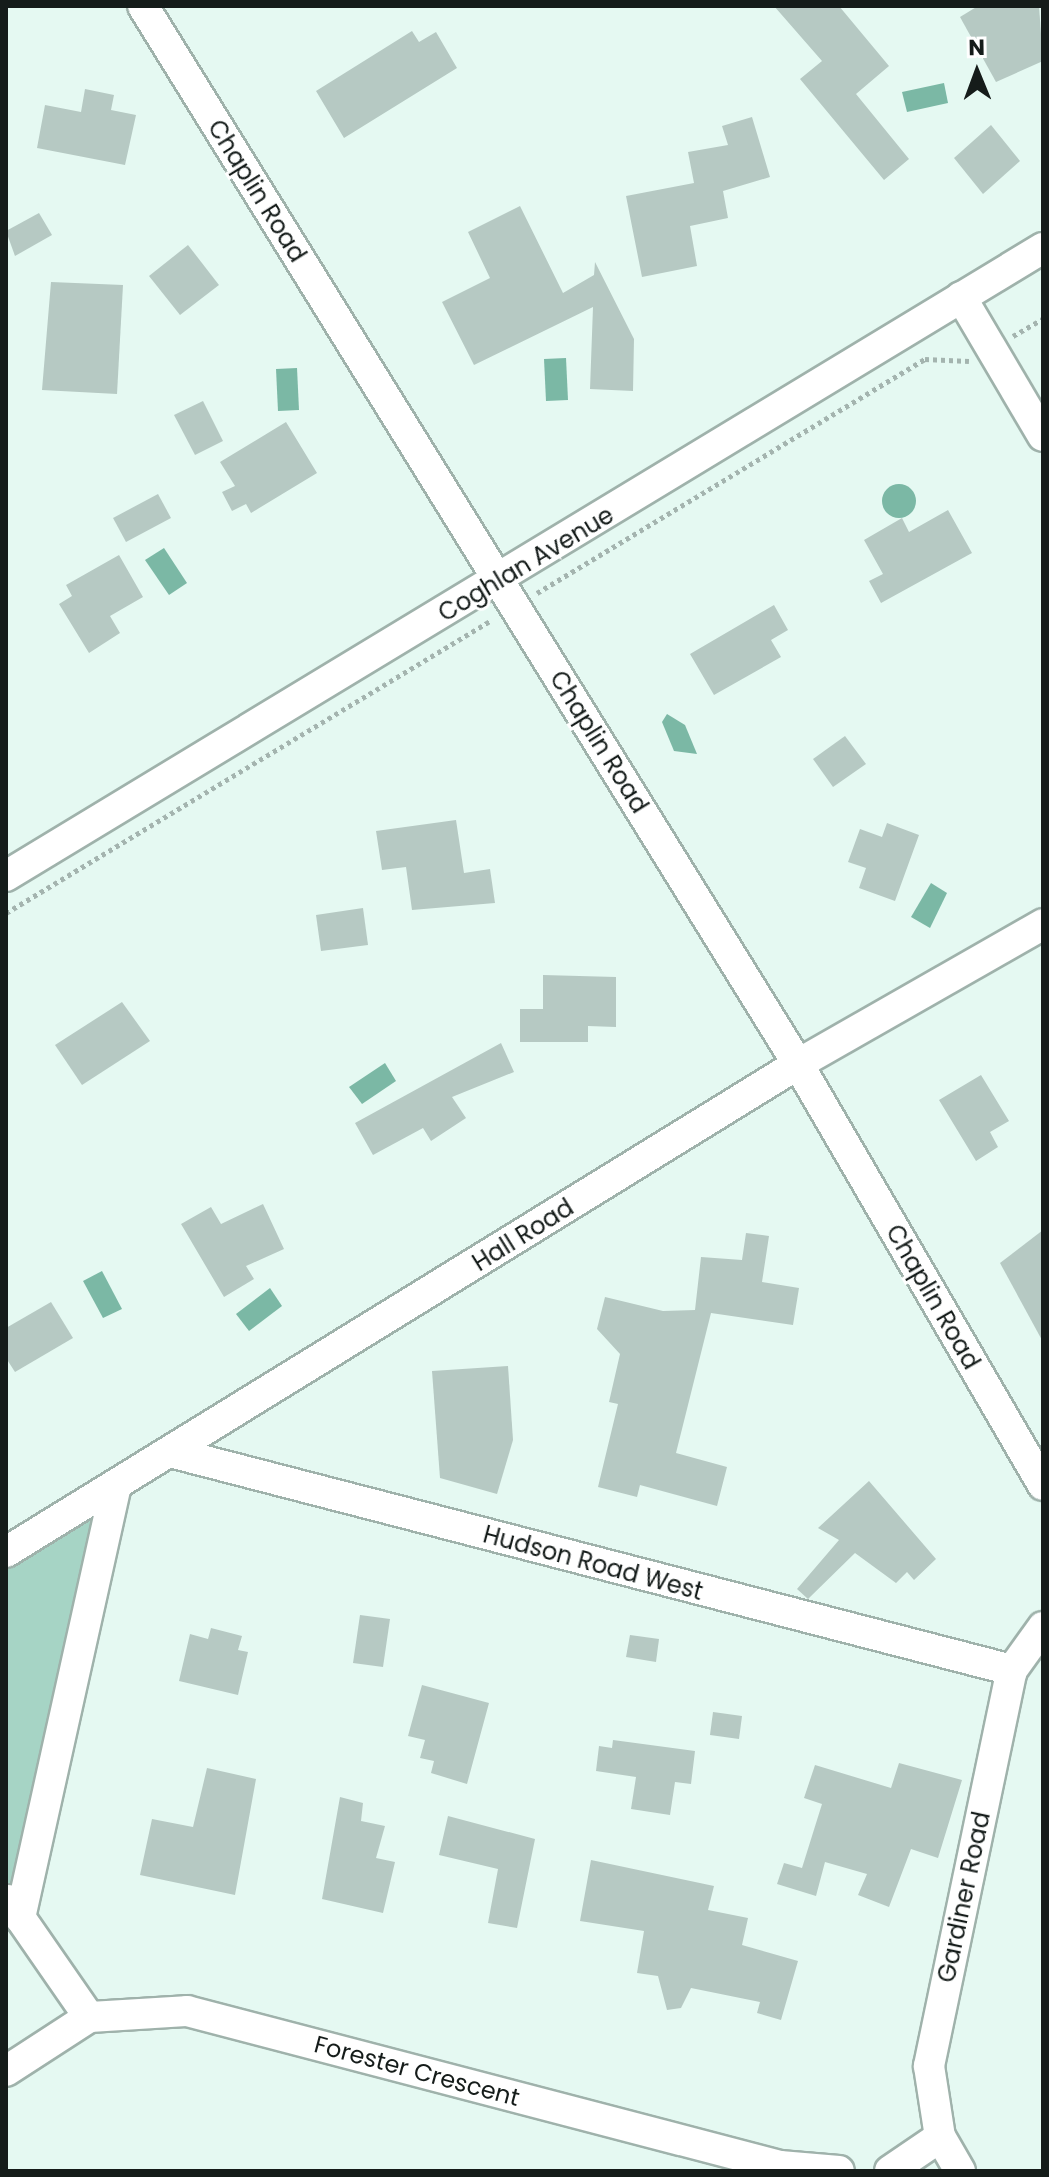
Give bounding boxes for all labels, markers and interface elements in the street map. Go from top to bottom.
north arrow [937,32,1017,112]
text: N [968,32,985,63]
street label: Chaplin Road [202,115,312,267]
street label: Coghlan Avenue [433,500,619,628]
street label: Chaplin Road [544,666,654,818]
street label: Hall Road [467,1193,579,1277]
street label: Chaplin Road [880,1220,986,1374]
street label: Hudson Road West [480,1520,706,1606]
street label: Gardiner Road [932,1809,996,1985]
street label: Forester Crescent [311,2030,523,2112]

